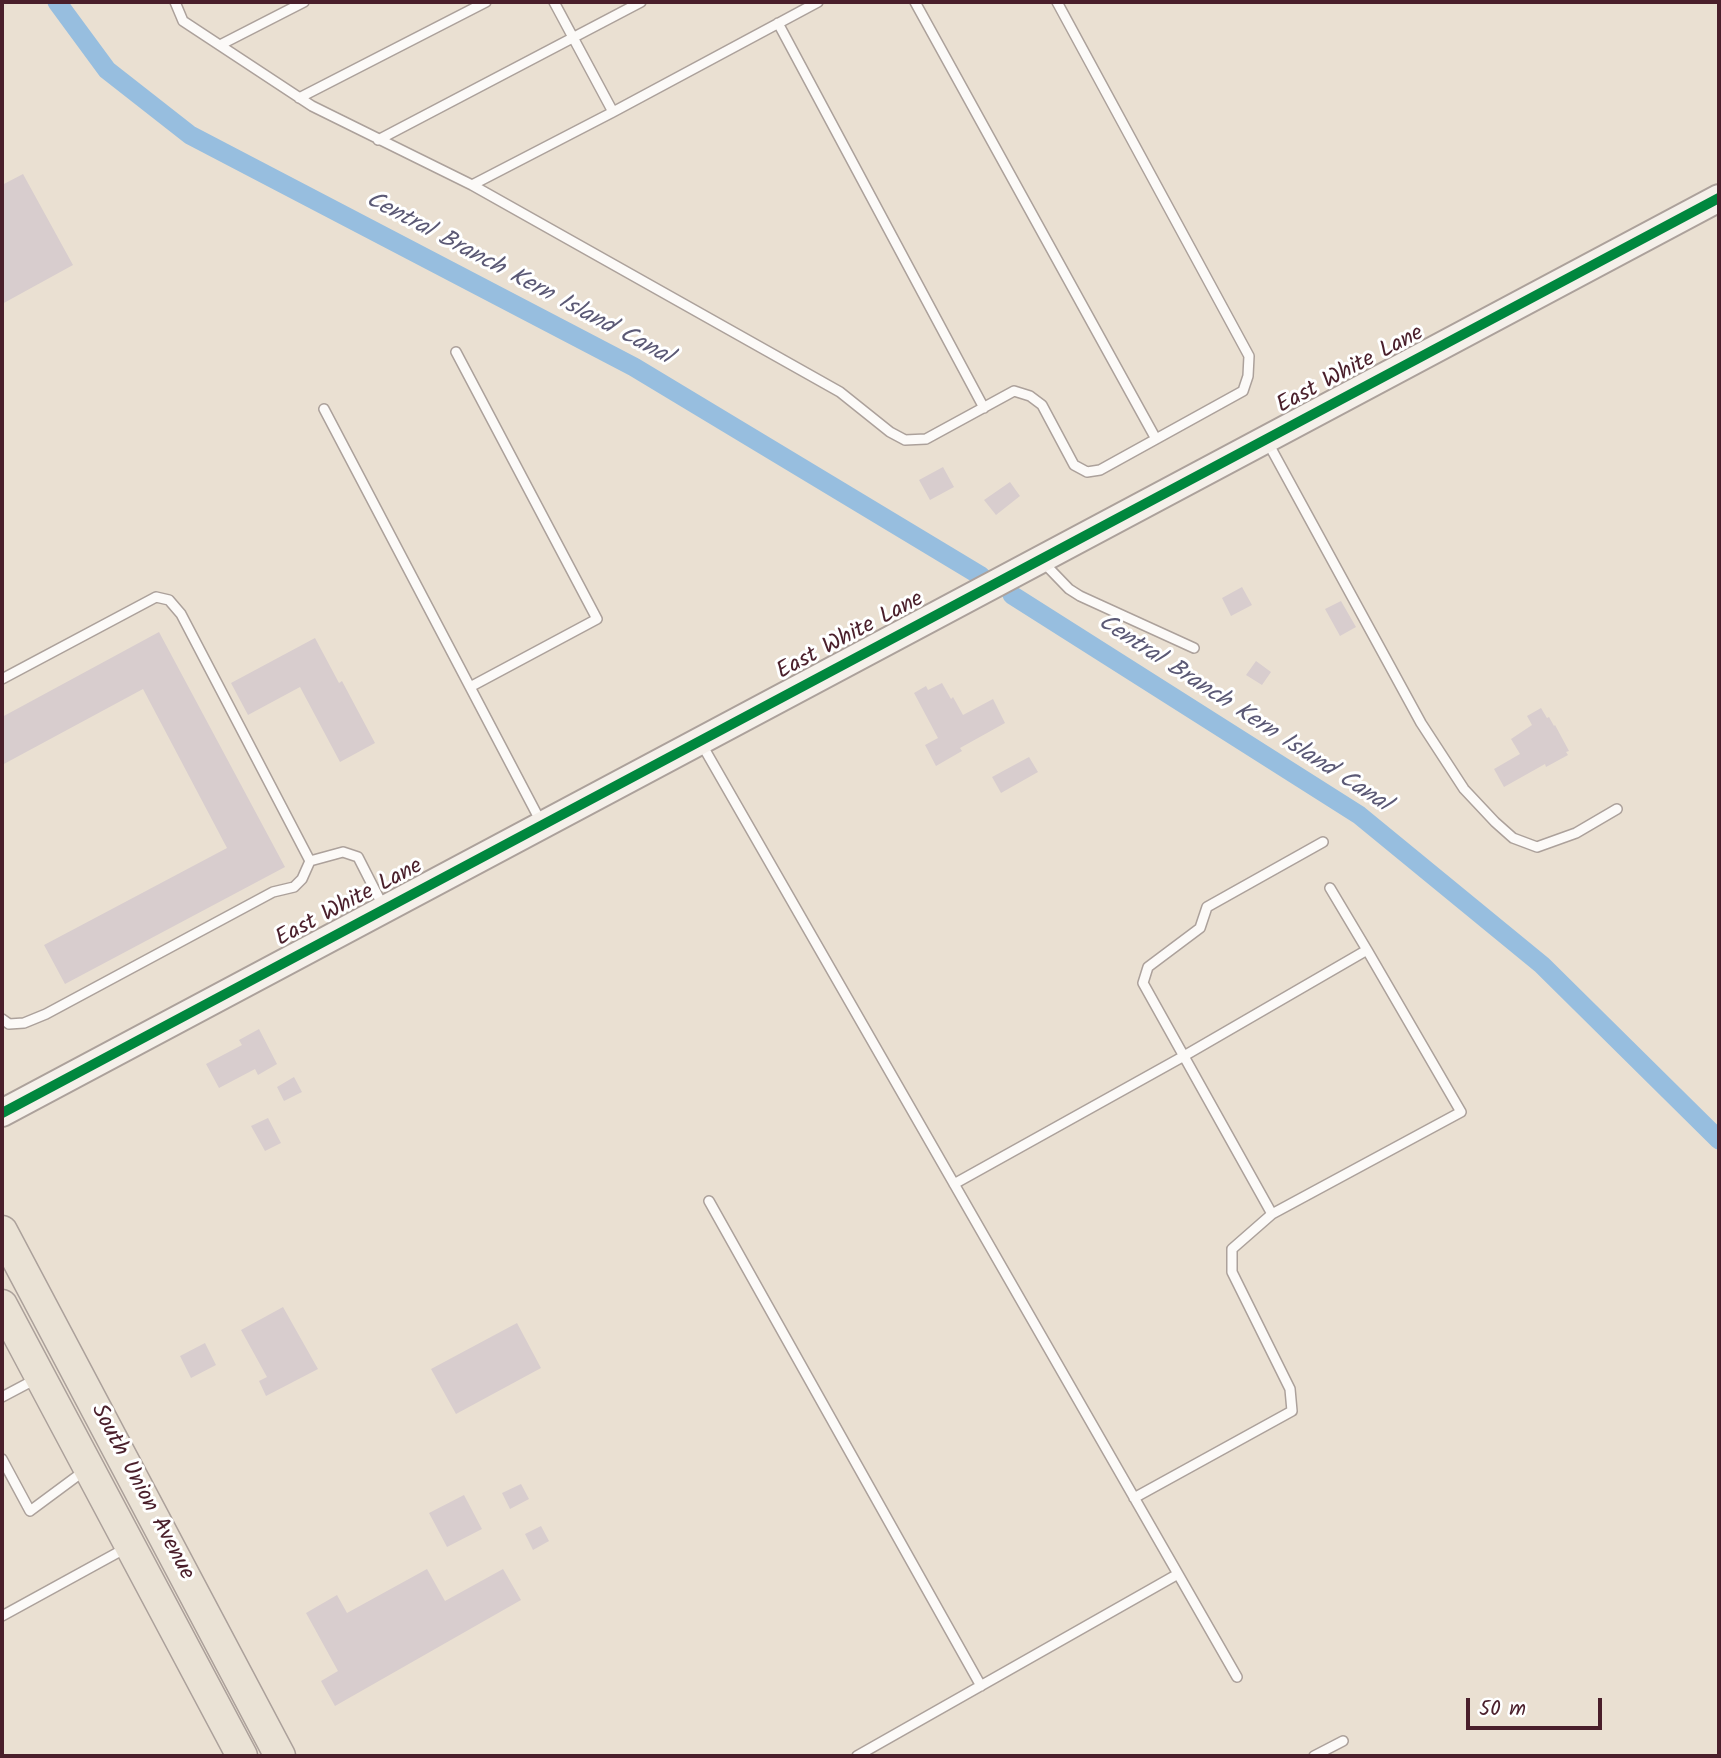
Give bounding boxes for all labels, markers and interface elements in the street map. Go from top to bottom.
water label: Central Branch Kern Island Canal [360,187,676,373]
street label: East White Lane [1273,321,1429,421]
street label: East White Lane [773,587,929,687]
water label: Central Branch Kern Island Canal [1092,610,1394,820]
street label: East White Lane [272,854,428,954]
street label: South Union Avenue [83,1400,199,1586]
scale bar [1469,1684,1606,1728]
text: 50 m [1479,1693,1526,1726]

